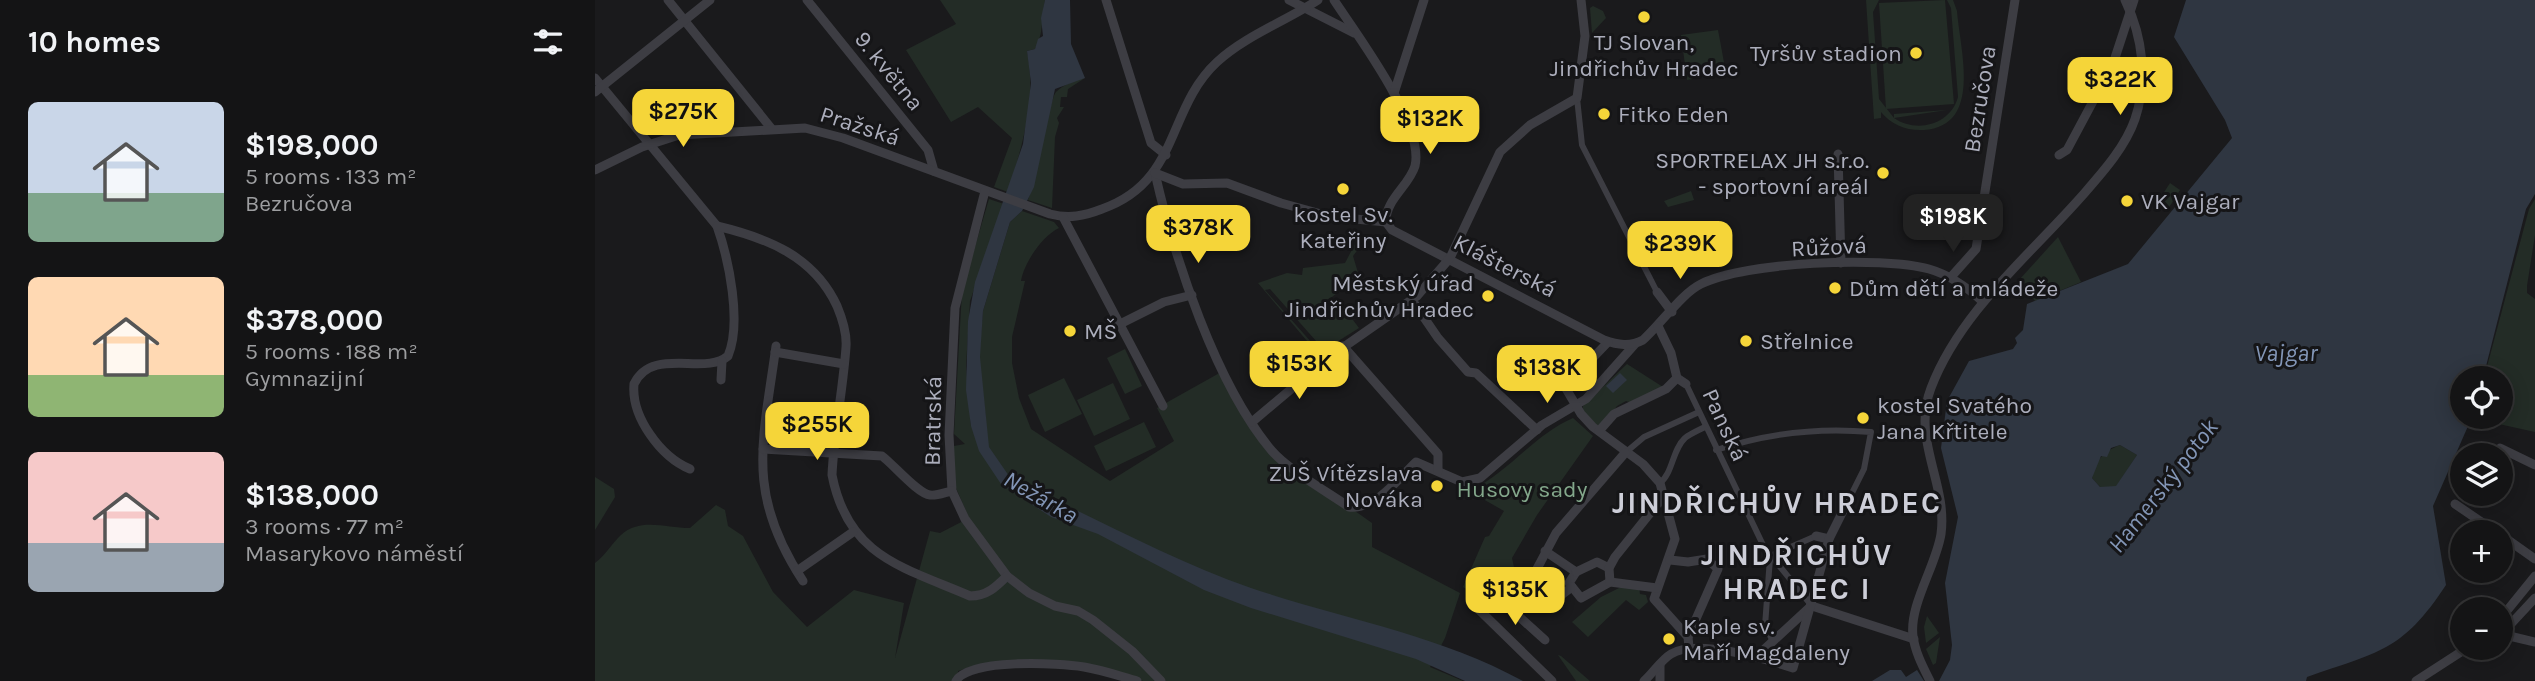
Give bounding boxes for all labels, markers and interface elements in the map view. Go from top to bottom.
marker: TJ Slovan, Jindřichův Hradec [1636,9,1652,25]
icon: filters [529,23,567,61]
text: 10 homes [28,24,161,60]
street label: 9. května [849,26,929,116]
place label: TJ Slovan, Jindřichův Hradec [1549,29,1739,82]
place label: Tyršův stadion [1750,40,1902,67]
street label: Bezručova [1958,44,2002,154]
marker: Tyršův stadion [1908,45,1924,61]
pin: $322K [2071,58,2169,117]
text: $322K [2083,66,2157,93]
pin: $275K [634,90,732,149]
pin: $132K [1381,96,1479,156]
text: $275K [648,98,718,125]
street label: Pražská [817,100,903,152]
place label: Fitko Eden [1618,101,1729,128]
text: $132K [1396,105,1464,132]
marker: Fitko Eden [1596,106,1612,122]
text: $198,000 [245,127,379,163]
icon: home [84,130,168,214]
place label: SPORTRELAX JH s.r.o. - sportovní areál [1655,147,1869,200]
text: 5 rooms · 133 m² [245,163,417,190]
marker: SPORTRELAX JH s.r.o. - sportovní areál [1875,165,1891,181]
marker: kostel Sv. Kateřiny [1335,181,1351,197]
place label: VK Vajgar [2141,188,2240,215]
text: Bezručova [245,190,353,217]
marker: VK Vajgar [2119,193,2135,209]
pin: $198K [1904,194,2002,254]
place label: kostel Sv. Kateřiny [1293,201,1393,254]
text: $198K [1919,203,1987,230]
pin: $378K [1149,205,1247,265]
text: $378K [1162,214,1234,241]
pin: $239K [1631,222,1729,281]
street label: Klášterská [1449,229,1561,303]
text: $239K [1643,230,1717,257]
street label: Růžová [1790,232,1868,262]
place label: Městský úřad Jindřichův Hradec [1285,270,1474,323]
place label: Dům dětí a mládeže [1849,275,2058,302]
marker: Dům dětí a mládeže [1827,280,1843,296]
marker: Městský úřad Jindřichův Hradec [1480,288,1496,304]
text: $378,000 [245,302,383,338]
icon: home [84,305,168,389]
place label: MŠ [1084,318,1117,345]
marker: MŠ [1062,323,1078,339]
place label: Střelnice [1760,328,1854,355]
marker: Střelnice [1738,333,1754,349]
text: 5 rooms · 188 m² [245,338,418,365]
water label: Vajgar [2255,339,2318,367]
pin: $153K [1250,342,1348,401]
pin: $138K [1498,346,1596,405]
text: $153K [1266,350,1332,377]
text: $138K [1513,354,1581,381]
text: Gymnazijní [245,365,364,392]
map controls [2450,366,2513,660]
button: locate [2450,366,2513,429]
street label: Bratrská [919,376,947,466]
street label: Panská [1696,384,1754,466]
place label: kostel Svatého Jana Křtitele [1877,392,2032,445]
pin: $255K [768,402,866,462]
marker: kostel Svatého Jana Křtitele [1855,410,1871,426]
text: $255K [781,411,853,438]
water label: Hamerský potok [2102,413,2224,558]
button: layers [2450,443,2513,506]
place label: ZUŠ Vítězslava Nováka [1268,460,1423,513]
water label: Nežárka [999,465,1083,529]
park label: Husovy sady [1457,476,1588,503]
text: $138,000 [245,477,379,513]
marker: ZUŠ Vítězslava Nováka [1429,478,1445,494]
icon: home [84,480,168,564]
district label: JINDŘICHŮV HRADEC [1612,484,1942,521]
text: 3 rooms · 77 m² [245,513,404,540]
button: + [2450,520,2513,583]
district label: JINDŘICHŮV HRADEC I [1701,536,1893,607]
text: Masarykovo náměstí [245,540,464,567]
pin: $135K [1466,568,1564,627]
text: $135K [1482,576,1548,603]
button: − [2450,597,2513,660]
place label: Kaple sv. Maří Magdaleny [1683,613,1850,666]
marker: Kaple sv. Maří Magdaleny [1661,631,1677,647]

